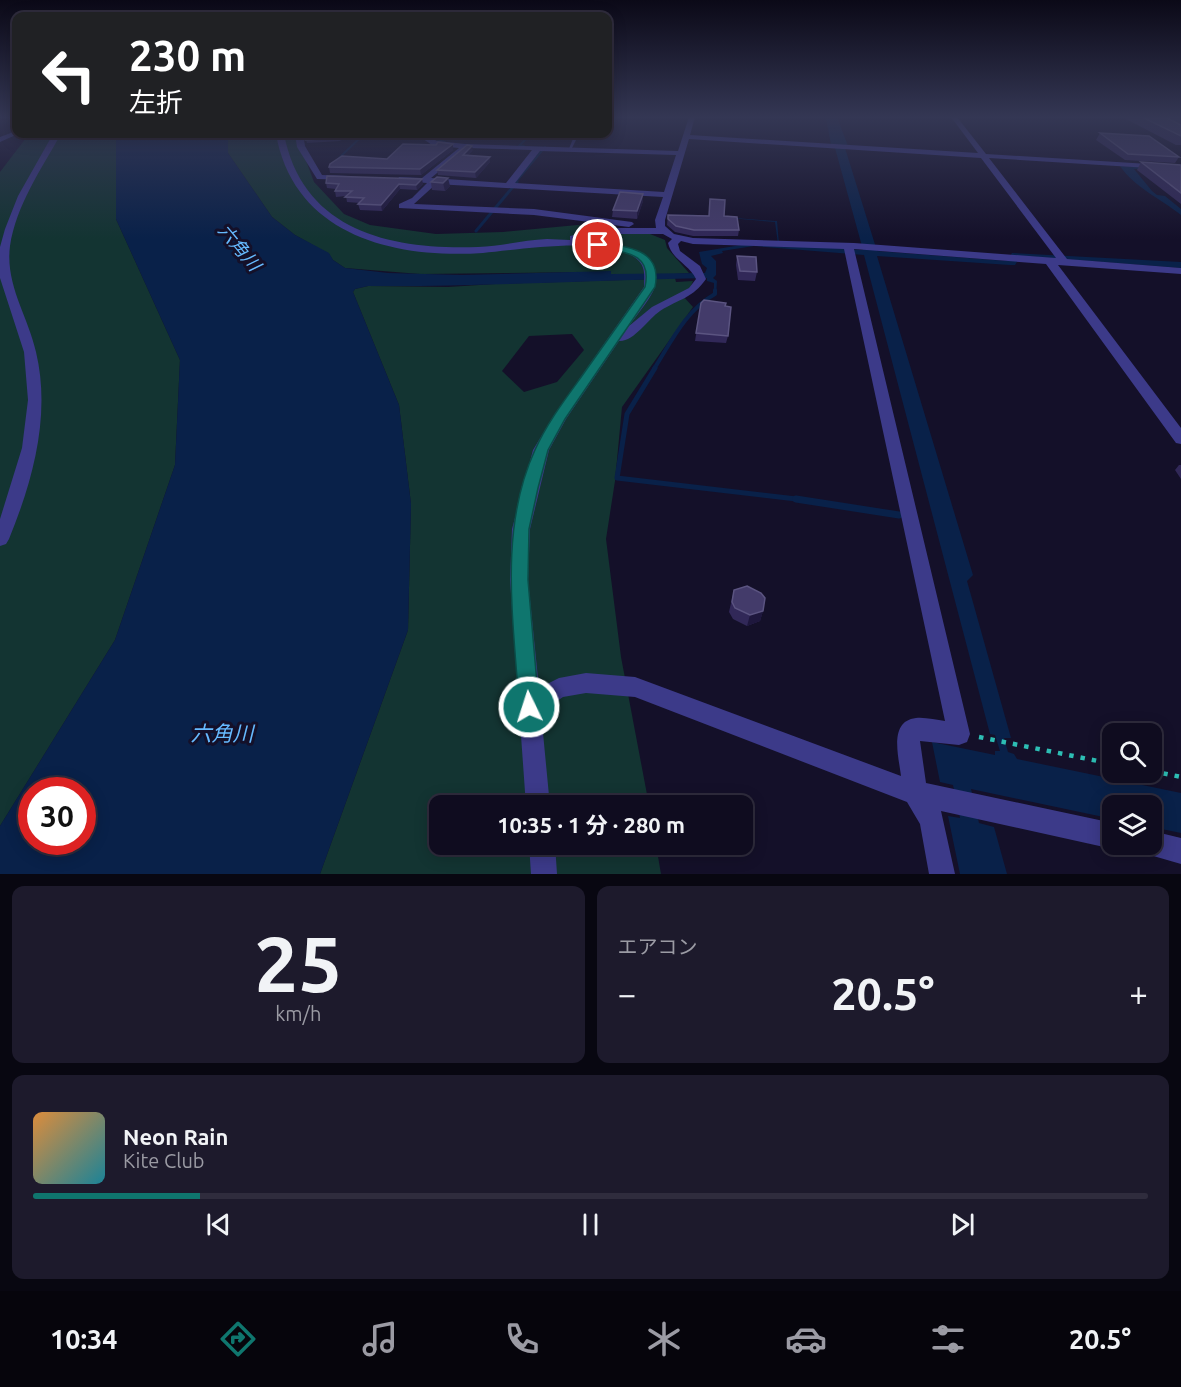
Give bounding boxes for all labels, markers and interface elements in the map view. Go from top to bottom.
text: 230 m [129,32,246,79]
icon: left [30,36,108,114]
text: 左折 [129,87,183,117]
pin [572,219,623,270]
water label: 六角川 [215,220,266,276]
icon: arrive [581,228,614,261]
position arrow [497,675,561,739]
water label: 六角川 [191,721,255,745]
map controls [1102,723,1162,855]
button: search [1102,723,1162,783]
speed limit sign: 30 [18,777,96,855]
button: layers [1102,795,1162,855]
text: 10:35 · 1 分 · 280 m [497,812,685,837]
text: 25 [254,919,342,1007]
text: エアコン [618,935,698,958]
text: 20.5° [831,968,934,1019]
text: − [618,975,636,1012]
text: + [1129,975,1148,1012]
text: km/h [275,1002,321,1025]
text: Neon Rain [123,1124,228,1149]
text: Kite Club [123,1149,205,1172]
icon: previous [202,1208,235,1241]
icon: pause [574,1208,607,1241]
icon: next [946,1208,979,1241]
icon: directions [217,1318,259,1360]
icon: music [359,1318,401,1360]
icon: phone [501,1318,543,1360]
icon: climate [643,1318,685,1360]
icon: car [785,1318,827,1360]
icon: filters [927,1318,969,1360]
text: 10:34 [50,1324,118,1354]
text: 20.5° [1069,1324,1131,1354]

